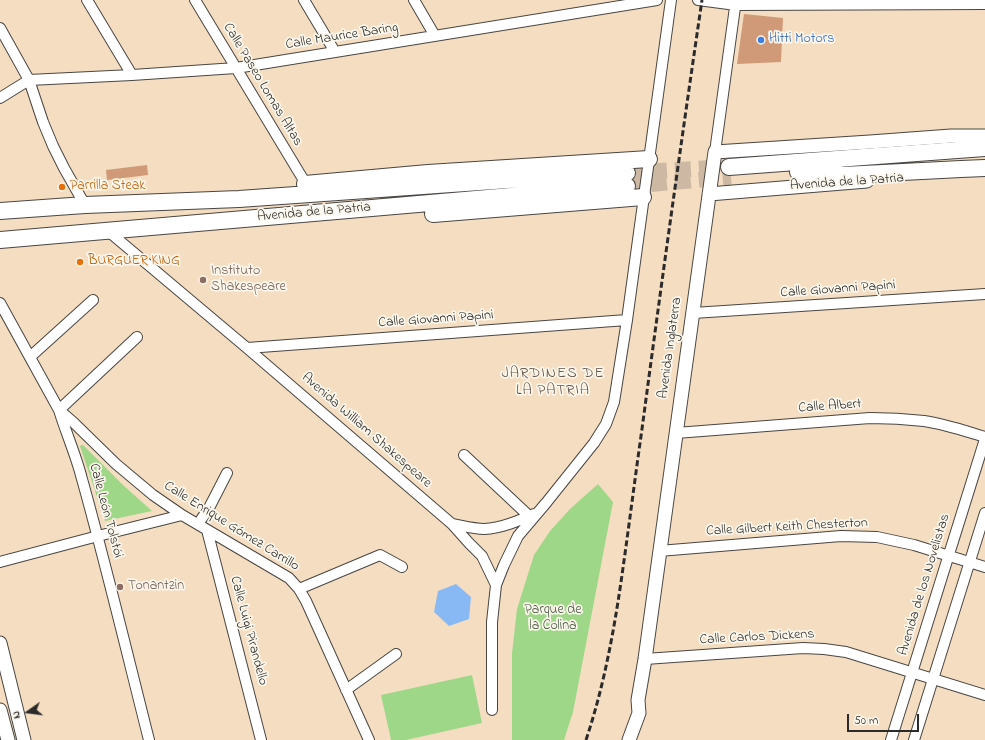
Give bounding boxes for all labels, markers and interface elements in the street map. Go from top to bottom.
street label: Calle Paseo Lomas Altas [219,20,305,150]
street label: Calle Maurice Baring [285,20,399,54]
place label: Hitti Motors [769,32,834,48]
marker: Hitti Motors [756,35,766,45]
street label: Avenida de la Patria [790,171,904,195]
place label: Parrilla Steak [70,179,145,195]
marker: Parrilla Steak [57,182,67,192]
street label: Avenida de la Patria [256,200,372,226]
place label: BURGUER KING [88,254,180,270]
marker: BURGUER KING [75,257,85,267]
place label: Instituto Shakespeare [211,264,286,296]
marker: Instituto Shakespeare [198,275,208,285]
street label: Calle Giovanni Papini [780,278,896,302]
street label: Avenida Inglaterra [656,296,686,400]
street label: Calle Giovanni Papini [378,308,494,332]
district label: JARDINES DE LA PATRIA [501,366,605,401]
street label: Avenida William Shakespeare [297,370,435,492]
street label: Calle Albert [798,396,862,418]
street label: Calle León Tolstói [84,462,126,560]
street label: Calle Enrique Gómez Carrillo [160,478,302,576]
street label: Avenida de los Novelistas [895,512,955,658]
street label: Calle Gilbert Keith Chesterton [706,515,868,541]
street label: Calle Luigi Pirandello [225,575,271,687]
place label: Tonantzin [128,579,184,595]
marker: Tonantzin [115,582,125,592]
park label: Parque de la Colina [525,603,581,636]
street label: Calle Carlos Dickens [699,627,815,649]
north arrow [8,692,48,732]
scale bar [849,706,921,732]
text: N [8,709,25,720]
text: 50 m [854,712,878,730]

